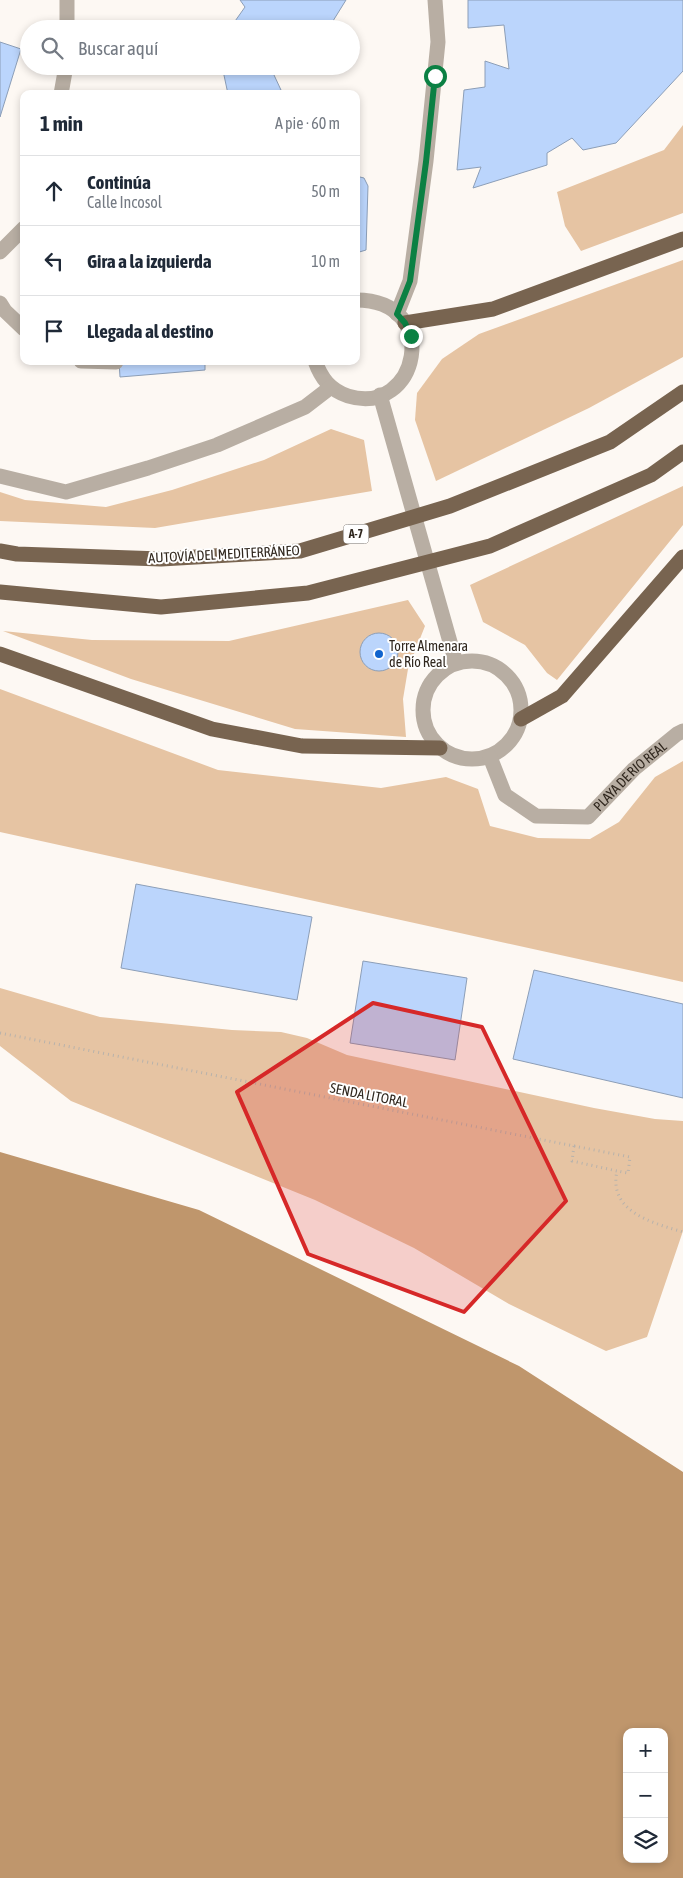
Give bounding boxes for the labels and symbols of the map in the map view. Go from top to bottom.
route start [424,65,447,88]
route end [400,325,423,348]
road number: A-7 [344,524,368,544]
street label: AUTOVÍA DEL MEDITERRÁNEO [148,542,300,566]
place label: Torre Almenara de Río Real [389,638,468,670]
marker: Torre Almenara de Río Real [373,648,385,660]
street label: PLAYA DE RIO REAL [590,738,670,814]
street label: SENDA LITORAL [329,1080,410,1111]

